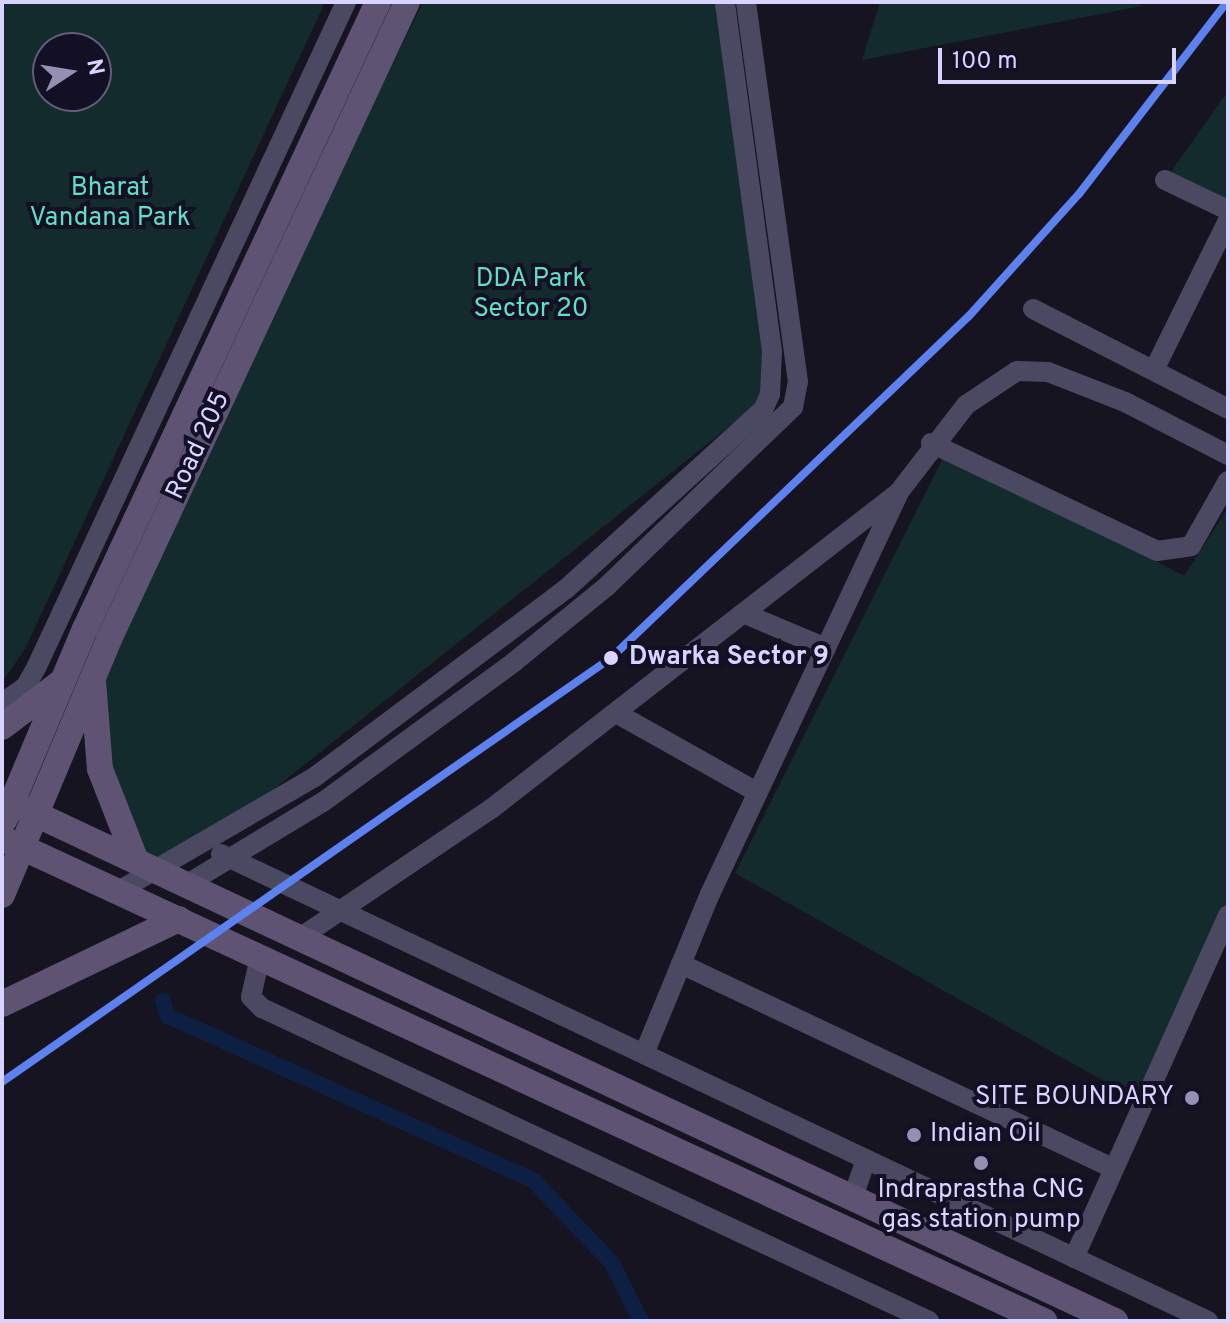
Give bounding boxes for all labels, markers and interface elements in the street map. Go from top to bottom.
north arrow [32,32,112,112]
scale bar [942,32,1180,82]
text: 100 m [952,47,1018,77]
text: N [79,57,109,78]
park label: Bharat Vandana Park [29,173,191,234]
park label: DDA Park Sector 20 [473,264,589,326]
street label: Road 205 [161,387,237,505]
place label: Dwarka Sector 9 [629,642,829,674]
marker: Dwarka Sector 9 [600,647,622,669]
place label: SITE BOUNDARY [975,1082,1174,1114]
marker: SITE BOUNDARY [1181,1087,1203,1109]
place label: Indian Oil [930,1119,1041,1151]
marker: Indian Oil [905,1126,923,1144]
marker: Indraprastha CNG gas station pump [972,1154,990,1172]
place label: Indraprastha CNG gas station pump [877,1175,1085,1236]

